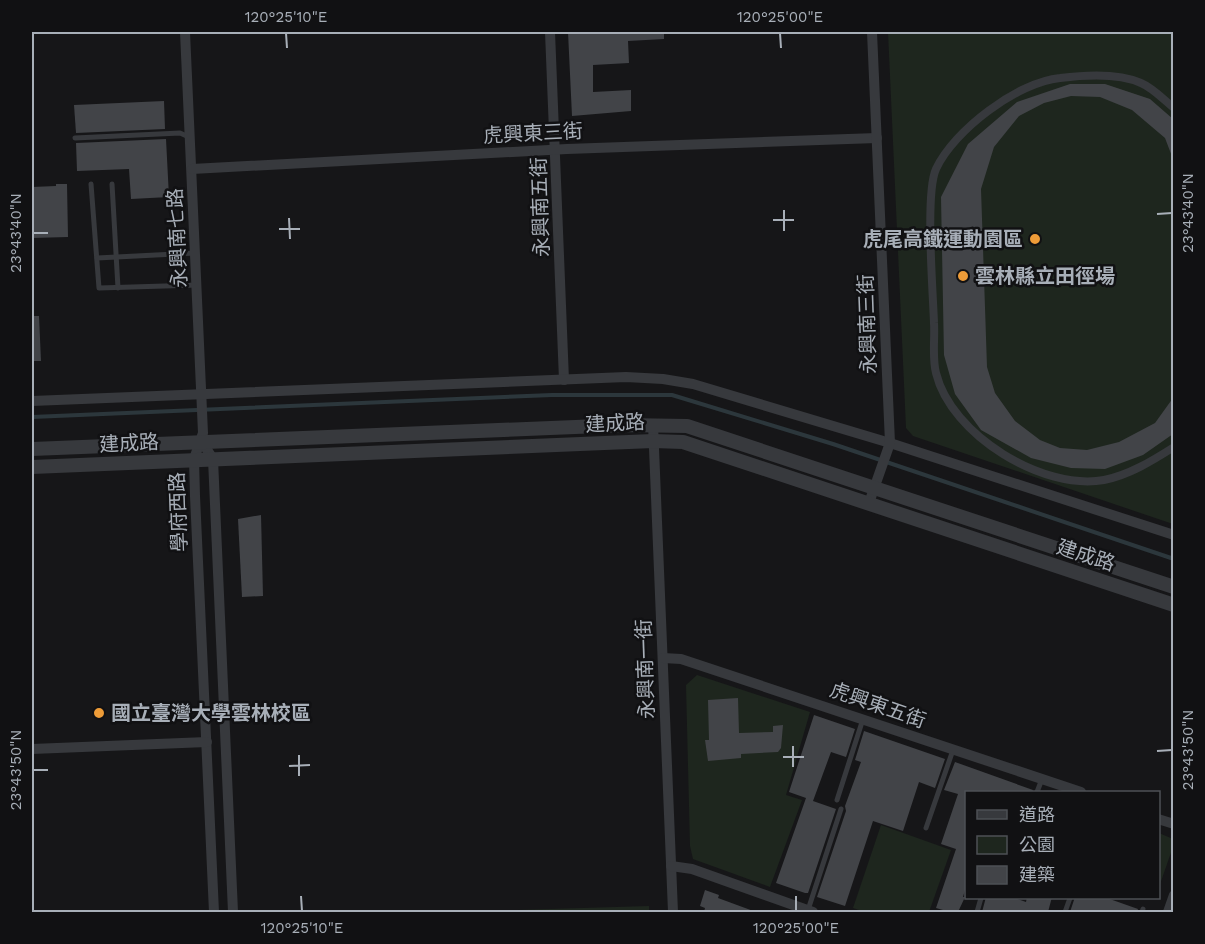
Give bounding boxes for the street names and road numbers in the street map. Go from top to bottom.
street label: 虎興東三街 [482,118,584,148]
street label: 永興南五街 [526,157,554,257]
street label: 永興南七路 [162,187,192,289]
street label: 永興南三街 [853,274,881,374]
street label: 建成路 [584,409,646,437]
street label: 建成路 [98,429,160,457]
street label: 學府西路 [165,472,191,552]
street label: 建成路 [1054,534,1118,576]
street label: 永興南一街 [631,619,659,719]
street label: 虎興東五街 [827,677,929,733]

